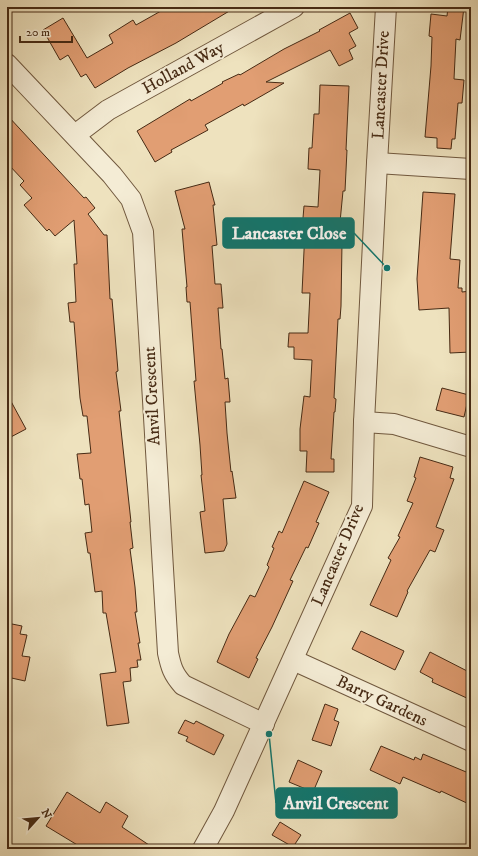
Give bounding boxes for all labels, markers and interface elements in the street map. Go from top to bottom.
scale bar [20,18,72,44]
text: 20 m [26,25,50,40]
street label: Lancaster Drive [367,30,395,140]
street label: Holland Way [138,36,229,100]
callout: Lancaster Close [223,218,354,248]
text: Lancaster Close [232,223,347,245]
street label: Anvil Crescent [138,345,166,446]
street label: Lancaster Drive [307,501,369,609]
street label: Barry Gardens [333,670,431,732]
callout: Anvil Crescent [276,788,397,818]
text: Anvil Crescent [283,793,389,815]
north arrow [18,798,58,838]
text: N [38,807,54,821]

